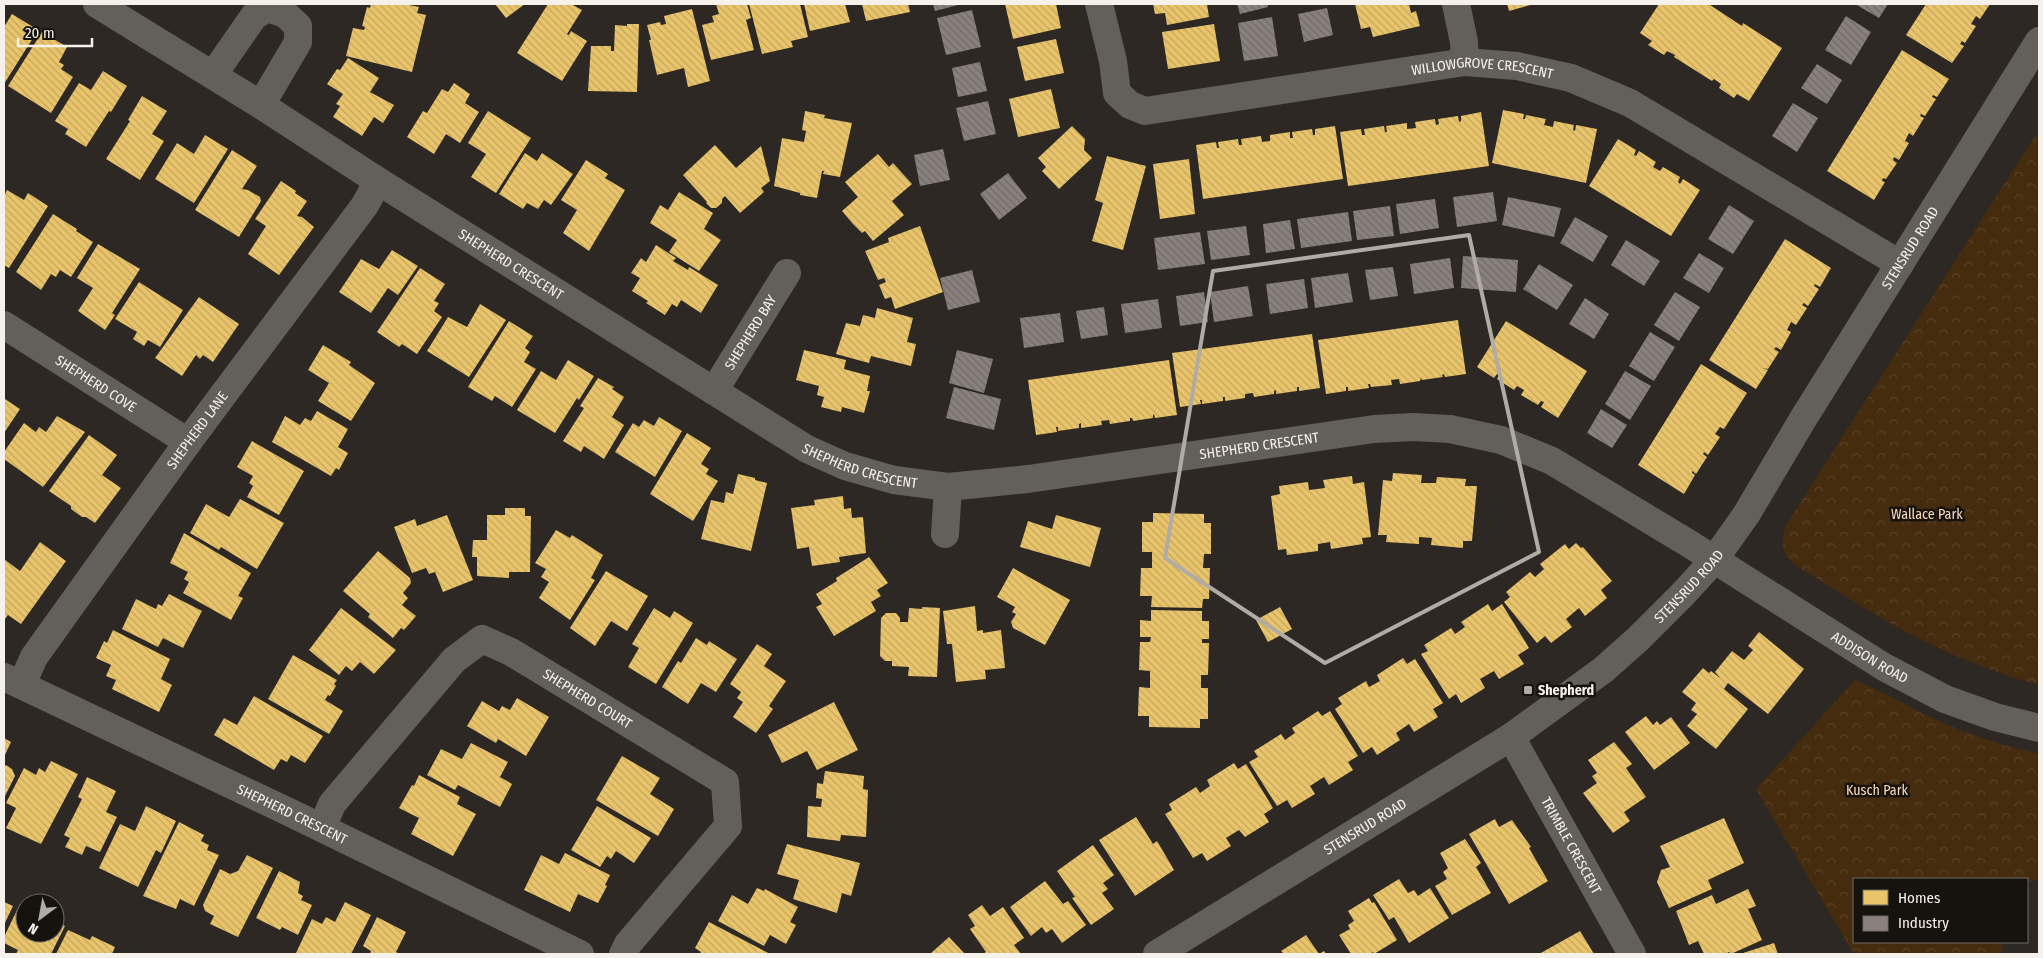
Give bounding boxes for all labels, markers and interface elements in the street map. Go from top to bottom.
scale bar [18,15,91,47]
text: 20 m [25,24,55,42]
street label: WILLOWGROVE CRESCENT [1410,53,1555,82]
street label: STENSRUD ROAD [1878,204,1942,292]
street label: SHEPHERD CRESCENT [456,225,567,303]
street label: SHEPHERD BAY [721,292,780,373]
street label: SHEPHERD COVE [52,351,140,416]
street label: SHEPHERD LANE [163,388,232,472]
street label: SHEPHERD CRESCENT [1198,428,1320,463]
street label: SHEPHERD CRESCENT [799,440,919,492]
park label: Wallace Park [1891,506,1963,523]
street label: STENSRUD ROAD [1651,546,1727,626]
street label: ADDISON ROAD [1828,628,1911,687]
street label: SHEPHERD COURT [540,665,636,732]
place label: Shepherd [1538,682,1594,699]
marker: Shepherd [1522,684,1534,696]
street label: SHEPHERD CRESCENT [234,780,351,848]
park label: Kusch Park [1846,782,1909,799]
street label: TRIMBLE CRESCENT [1538,794,1605,897]
street label: STENSRUD ROAD [1320,795,1410,858]
legend [1853,878,2028,943]
text: Homes [1898,889,1940,907]
north arrow [15,893,65,943]
text: Industry [1898,914,1949,932]
text: N [25,919,41,938]

